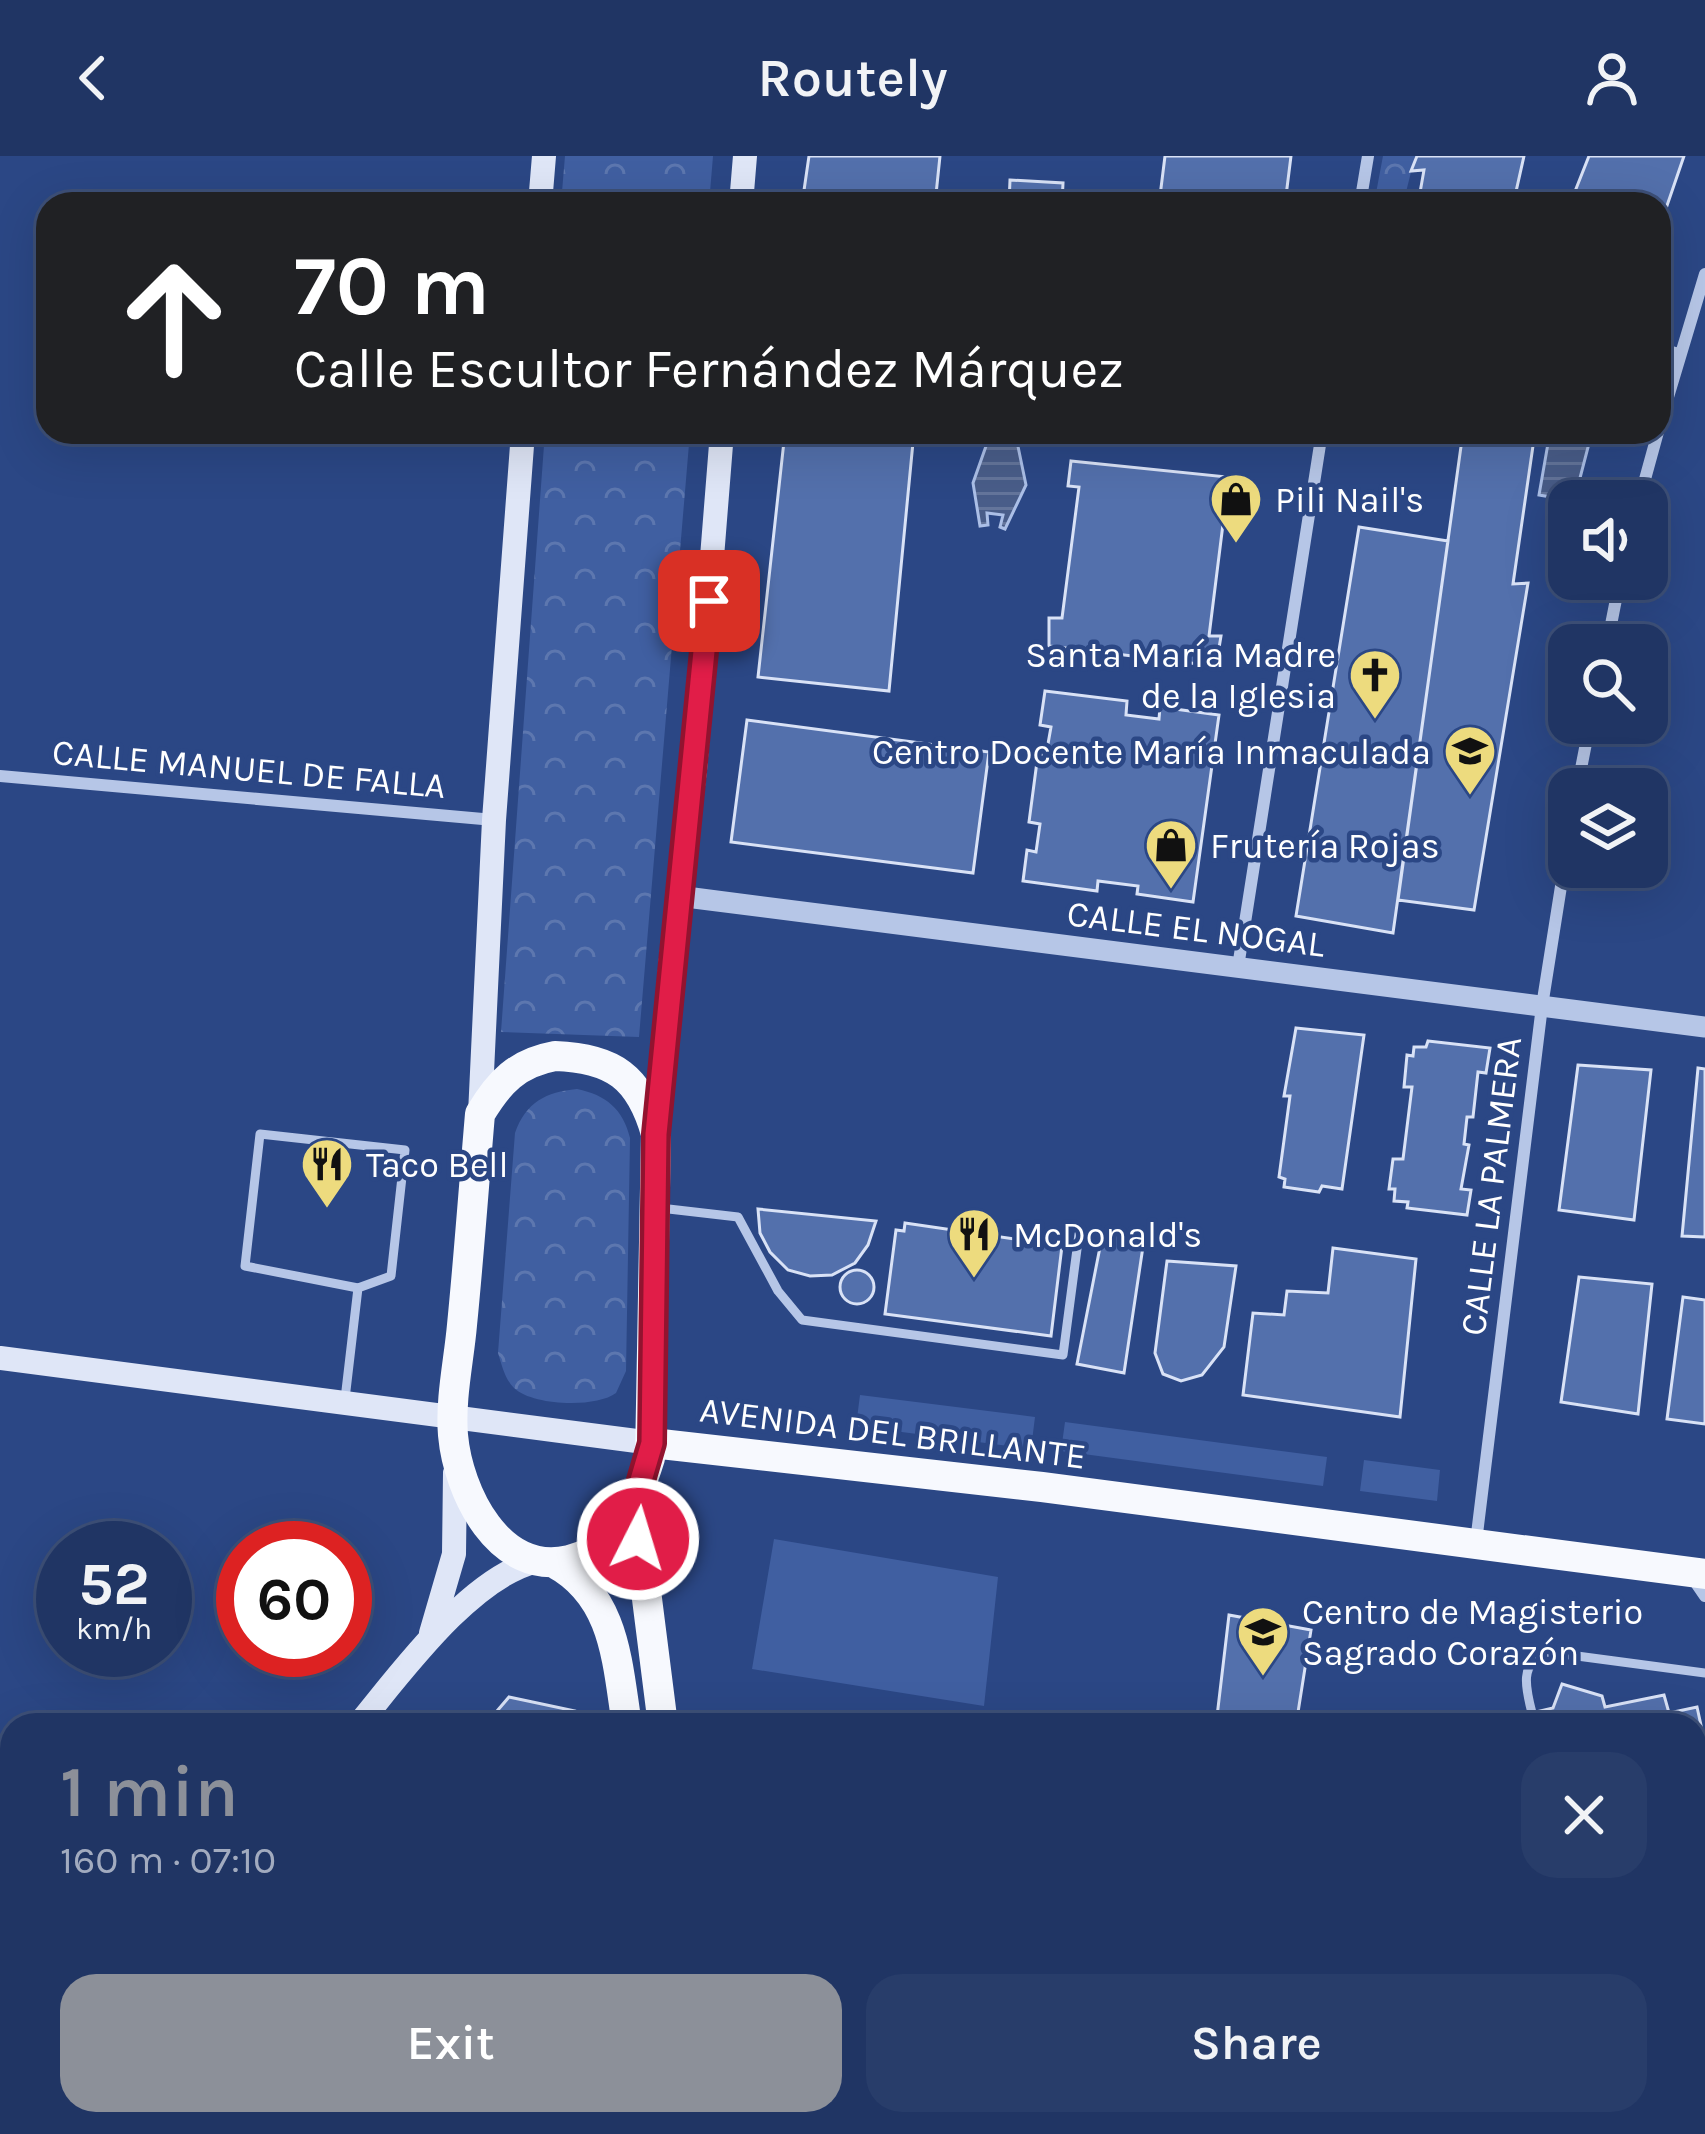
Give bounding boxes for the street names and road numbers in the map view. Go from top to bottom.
street label: CALLE MANUEL DE FALLA [51,731,447,807]
street label: CALLE EL NOGAL [1065,892,1327,966]
street label: CALLE LA PALMERA [1452,1034,1530,1338]
street label: AVENIDA DEL BRILLANTE [697,1388,1088,1478]

